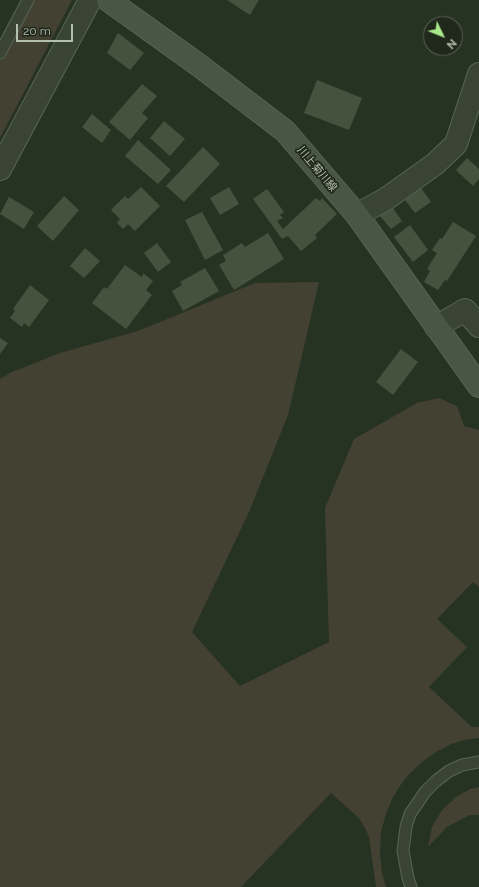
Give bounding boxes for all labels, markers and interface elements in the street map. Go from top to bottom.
scale bar [18,16,75,42]
north arrow [423,16,463,56]
text: 20 m [23,24,51,38]
text: N [444,36,459,51]
street label: 川上菊川線 [294,144,340,194]

